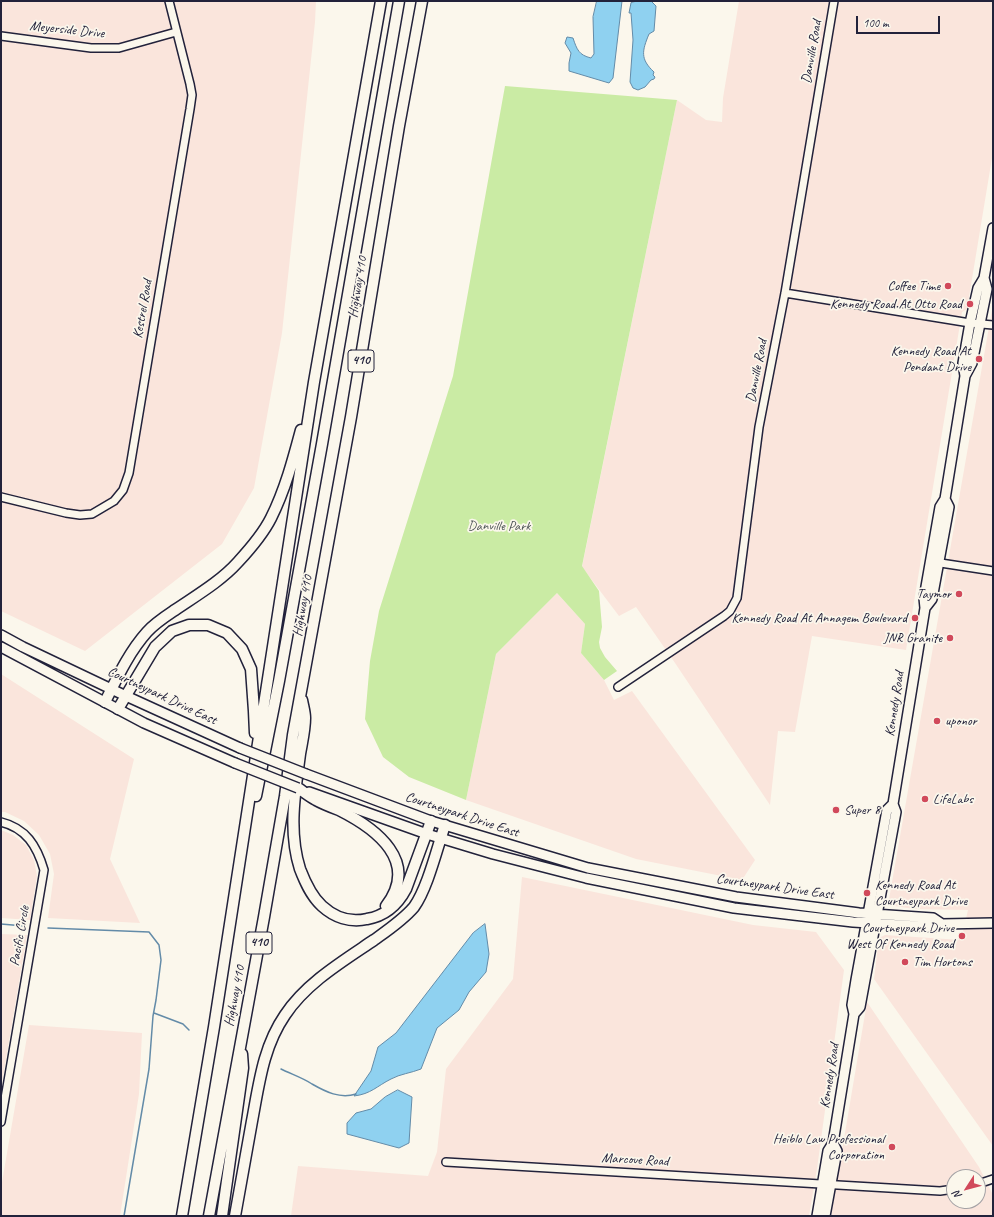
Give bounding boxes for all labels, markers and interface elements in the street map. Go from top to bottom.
scale bar [858,8,942,34]
text: 100 m [863,15,889,31]
street label: Meyerside Drive [29,18,105,42]
street label: Danville Road [798,19,826,85]
street label: Highway 410 [345,255,371,319]
street label: Kestrel Road [130,278,156,340]
place label: Coffee Time [888,278,940,294]
marker: Coffee Time [943,281,953,291]
place label: Kennedy Road At Otto Road [830,296,962,312]
marker: Kennedy Road At Otto Road [965,299,975,309]
street label: Danville Road [743,338,771,404]
place label: Kennedy Road At Pendant Drive [891,343,971,376]
road number: 410 [348,350,374,372]
marker: Kennedy Road At Pendant Drive [974,354,984,364]
park label: Danville Park [468,518,530,534]
street label: Highway 410 [289,574,317,638]
place label: Taymor [917,586,951,602]
marker: Taymor [954,589,964,599]
place label: Kennedy Road At Annagem Boulevard [731,610,907,626]
marker: Kennedy Road At Annagem Boulevard [910,613,920,623]
place label: JNR Granite [883,630,942,646]
marker: JNR Granite [945,633,955,643]
street label: Courtneypark Drive East [105,663,219,729]
street label: Kennedy Road [882,670,908,738]
place label: uponor [945,713,977,729]
marker: uponor [932,716,942,726]
street label: Courtneypark Drive East [403,789,521,841]
place label: LifeLabs [933,791,973,807]
marker: LifeLabs [920,794,930,804]
place label: Super 8 [844,802,880,818]
marker: Super 8 [831,805,841,815]
street label: Courtneypark Drive East [715,870,835,904]
place label: Kennedy Road At Courtneypark Drive [875,877,967,910]
marker: Kennedy Road At Courtneypark Drive [862,888,872,898]
street label: Pacific Circle [6,905,34,967]
place label: Courtneypark Drive West Of Kennedy Road [847,920,954,952]
marker: Courtneypark Drive West Of Kennedy Road [957,931,967,941]
road number: 410 [246,932,272,954]
place label: Tim Hortons [913,954,972,970]
marker: Tim Hortons [900,957,910,967]
street label: Highway 410 [221,964,249,1028]
street label: Kennedy Road [817,1042,843,1110]
place label: Heiblo Law Professional Corporation [773,1131,884,1164]
marker: Heiblo Law Professional Corporation [887,1142,897,1152]
street label: Marcove Road [601,1150,669,1170]
north arrow [946,1169,986,1209]
text: N [949,1189,965,1202]

